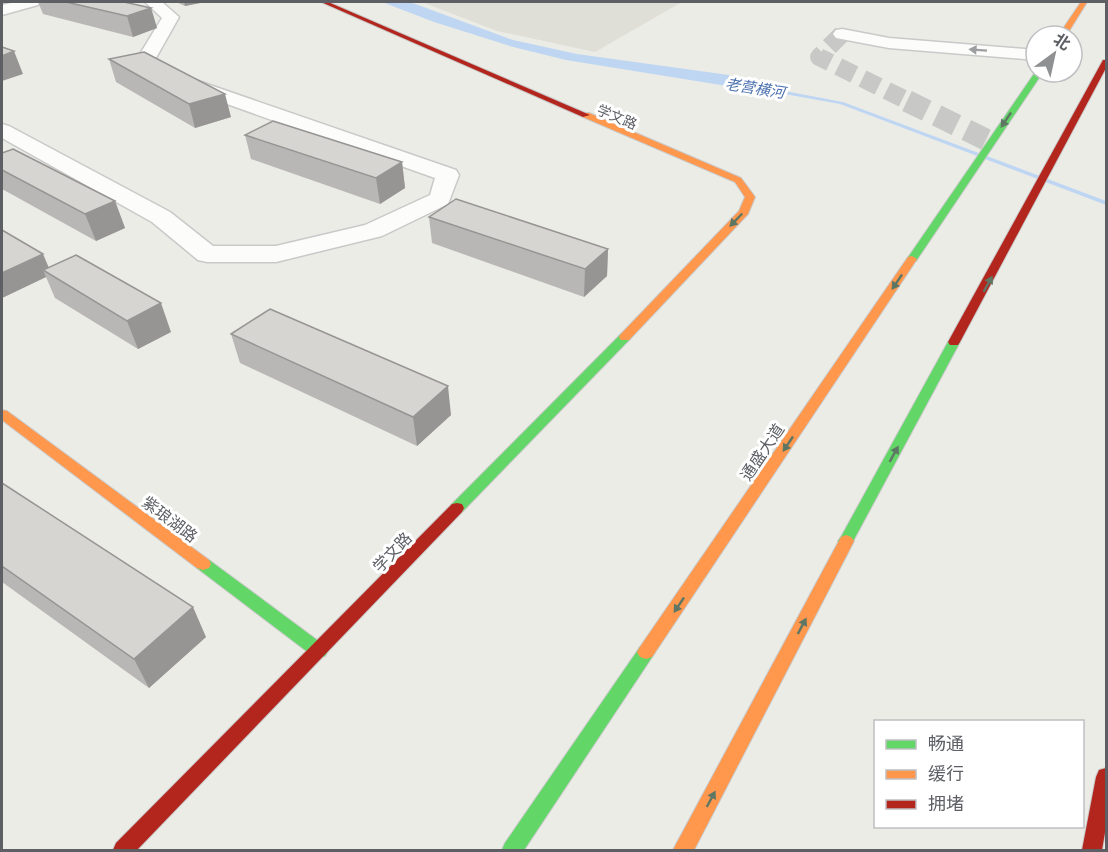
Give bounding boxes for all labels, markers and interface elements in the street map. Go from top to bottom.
north arrow [1024,24,1084,84]
text: 北 [1050,29,1074,54]
one-way arrow [968,45,987,55]
water label: 老营横河 [724,74,789,103]
street label: 学文路 [594,101,640,133]
one-way arrow [1000,112,1012,128]
one-way arrow [730,212,744,226]
one-way arrow [892,274,903,290]
one-way arrow [983,275,993,292]
street label: 通盛大道 [736,420,788,484]
one-way arrow [783,436,794,452]
one-way arrow [889,446,899,463]
street label: 紫琅湖路 [138,492,202,546]
street label: 学文路 [368,528,416,576]
one-way arrow [673,597,685,613]
one-way arrow [797,618,807,635]
legend [874,720,1084,828]
text: 畅通 [928,732,964,755]
text: 缓行 [928,762,964,785]
one-way arrow [706,790,716,807]
text: 拥堵 [928,792,964,815]

